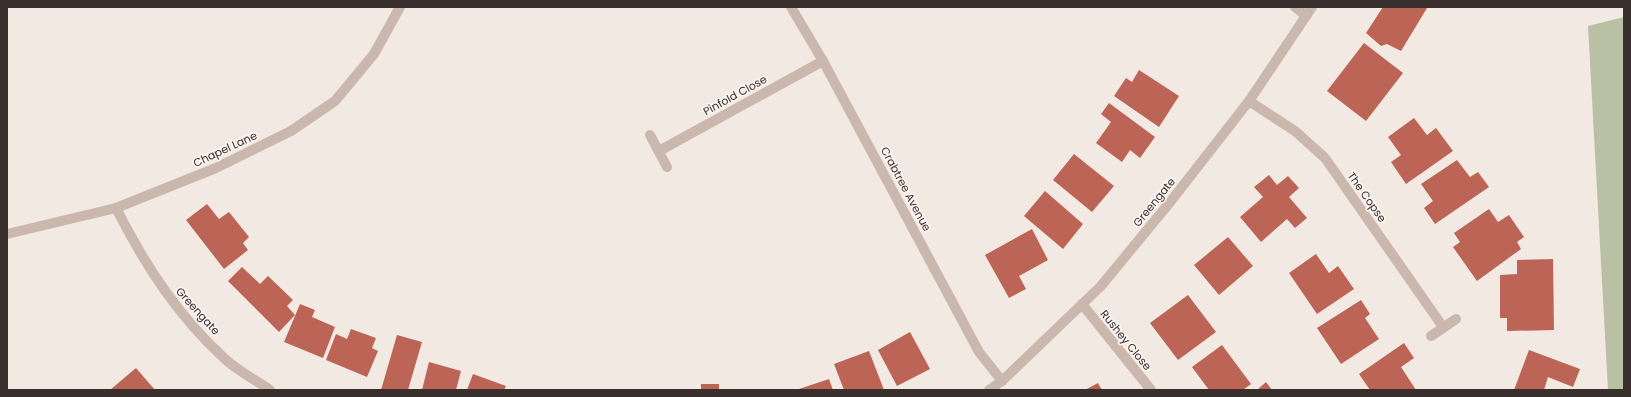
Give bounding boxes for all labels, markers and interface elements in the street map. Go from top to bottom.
street label: Pinfold Close [700,71,770,119]
street label: Chapel Lane [190,127,260,171]
street label: Crabtree Avenue [877,144,935,234]
street label: The Copse [1344,169,1390,226]
street label: Greengate [1129,174,1179,230]
street label: Greengate [172,284,224,338]
street label: Rushey Close [1097,306,1155,374]

